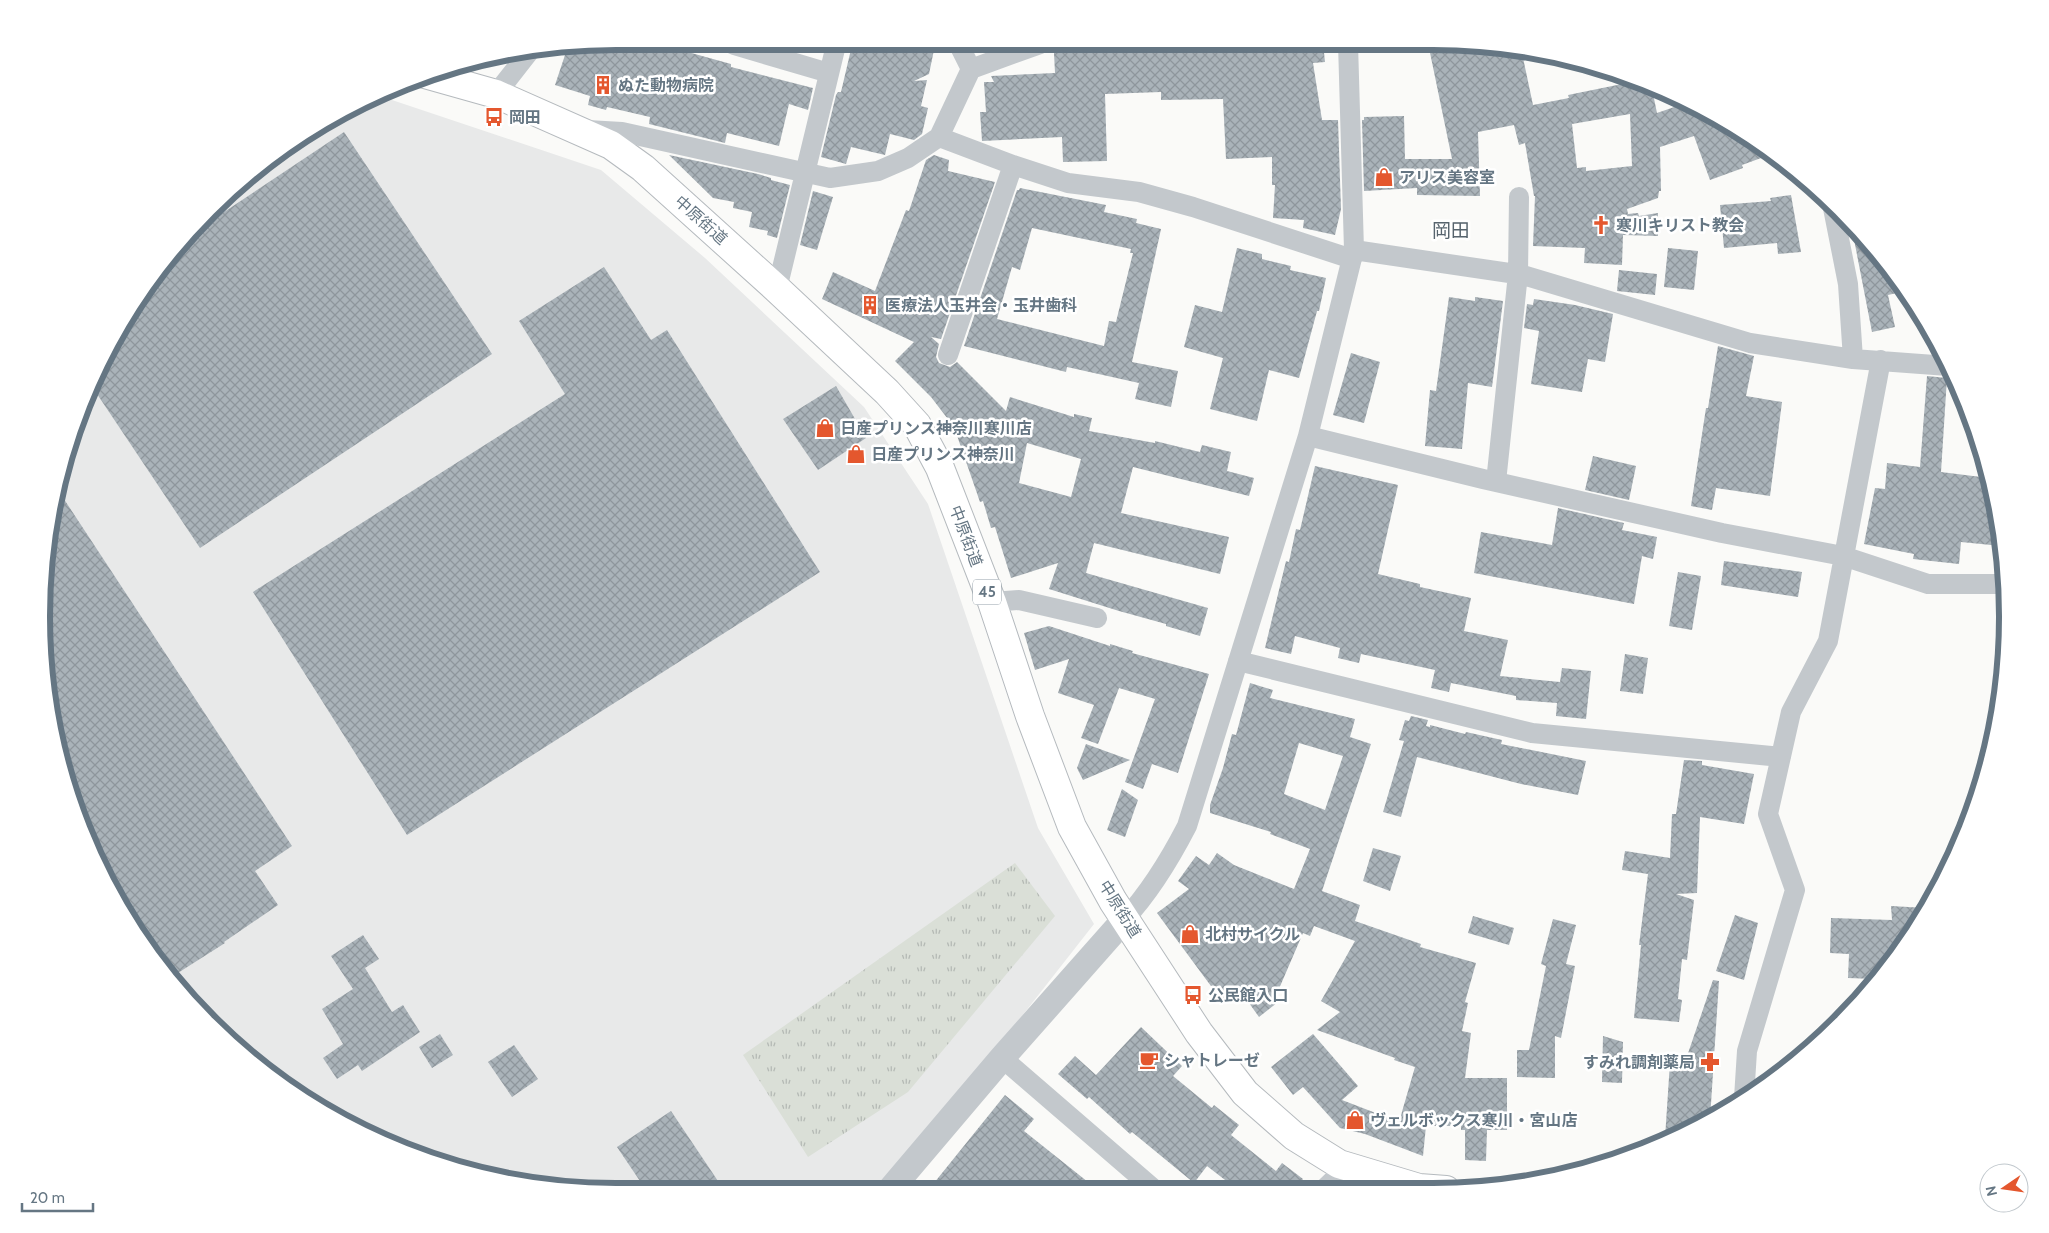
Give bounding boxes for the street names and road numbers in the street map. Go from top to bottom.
street label: 中原街道 [671,192,731,248]
street label: 中原街道 [946,503,986,569]
road number: 45 [973,580,1001,604]
street label: 中原街道 [1095,877,1145,941]

